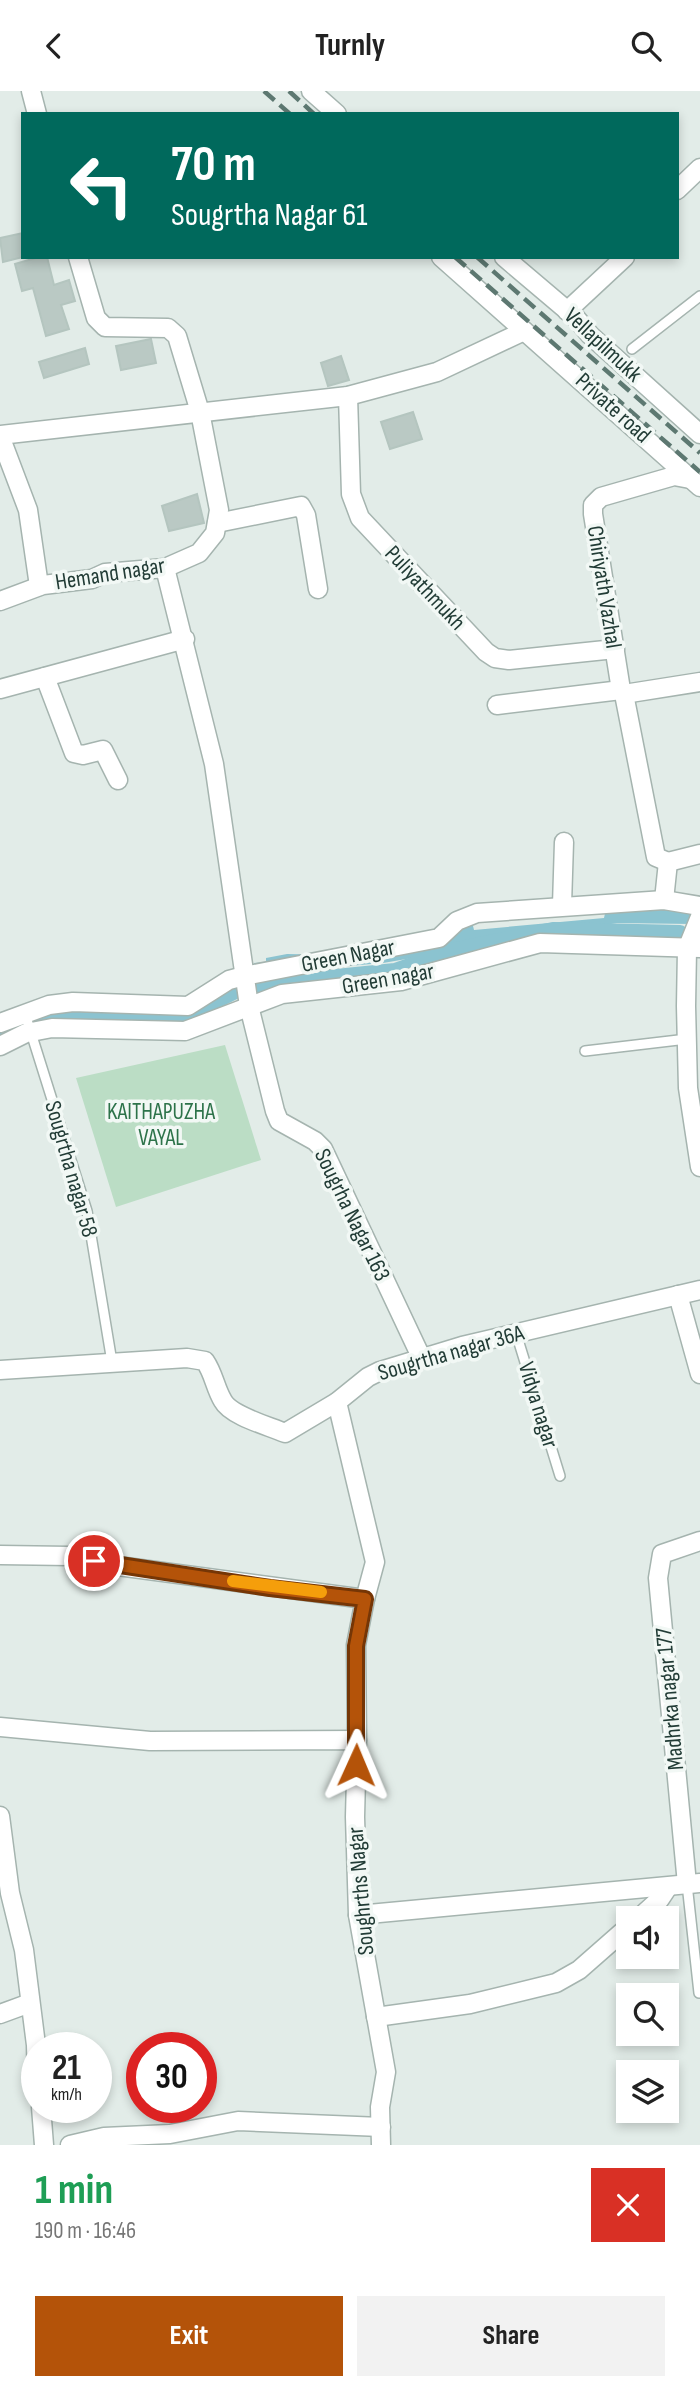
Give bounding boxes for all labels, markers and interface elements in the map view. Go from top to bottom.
text: Turnly [315,26,385,65]
icon: back [35,27,73,65]
icon: search [627,27,665,65]
text: 70 m [171,136,256,195]
icon: left [56,140,147,231]
text: Sougrtha Nagar 61 [171,196,367,235]
street label: Vellapilmukk [558,302,648,388]
street label: Private road [569,367,657,449]
street label: Chiriyath Vazhal [580,524,628,650]
street label: Puliyathmukh [379,540,471,636]
street label: Hemand nagar [53,551,167,596]
street label: Green Nagar [299,933,398,979]
street label: Green nagar [340,957,437,1001]
street label: Sougrtha nagar 58 [38,1098,104,1240]
park label: KAITHAPUZHA VAYAL [107,1098,215,1152]
street label: Sougrha Nagar 163 [308,1144,396,1286]
street label: Sougrtha nagar 36A [375,1319,527,1387]
street label: Vidya nagar [512,1359,564,1452]
pin [64,1531,124,1591]
icon: arrive [75,1542,113,1580]
street label: Madhrka nagar 177 [650,1627,690,1771]
position arrow [319,1728,393,1802]
street label: Soughrths Nagar [341,1825,381,1956]
map controls [616,1906,679,2123]
button: sound [616,1906,679,1969]
button: search [616,1983,679,2046]
speed limit sign: 30 [126,2032,217,2123]
text: 21 [52,2047,81,2090]
button: layers [616,2060,679,2123]
text: km/h [51,2084,82,2105]
text: 1 min [35,2165,113,2216]
button: close [591,2168,665,2242]
text: 190 m · 16:46 [35,2217,136,2245]
button: Exit [35,2296,343,2376]
button: Share [357,2296,665,2376]

